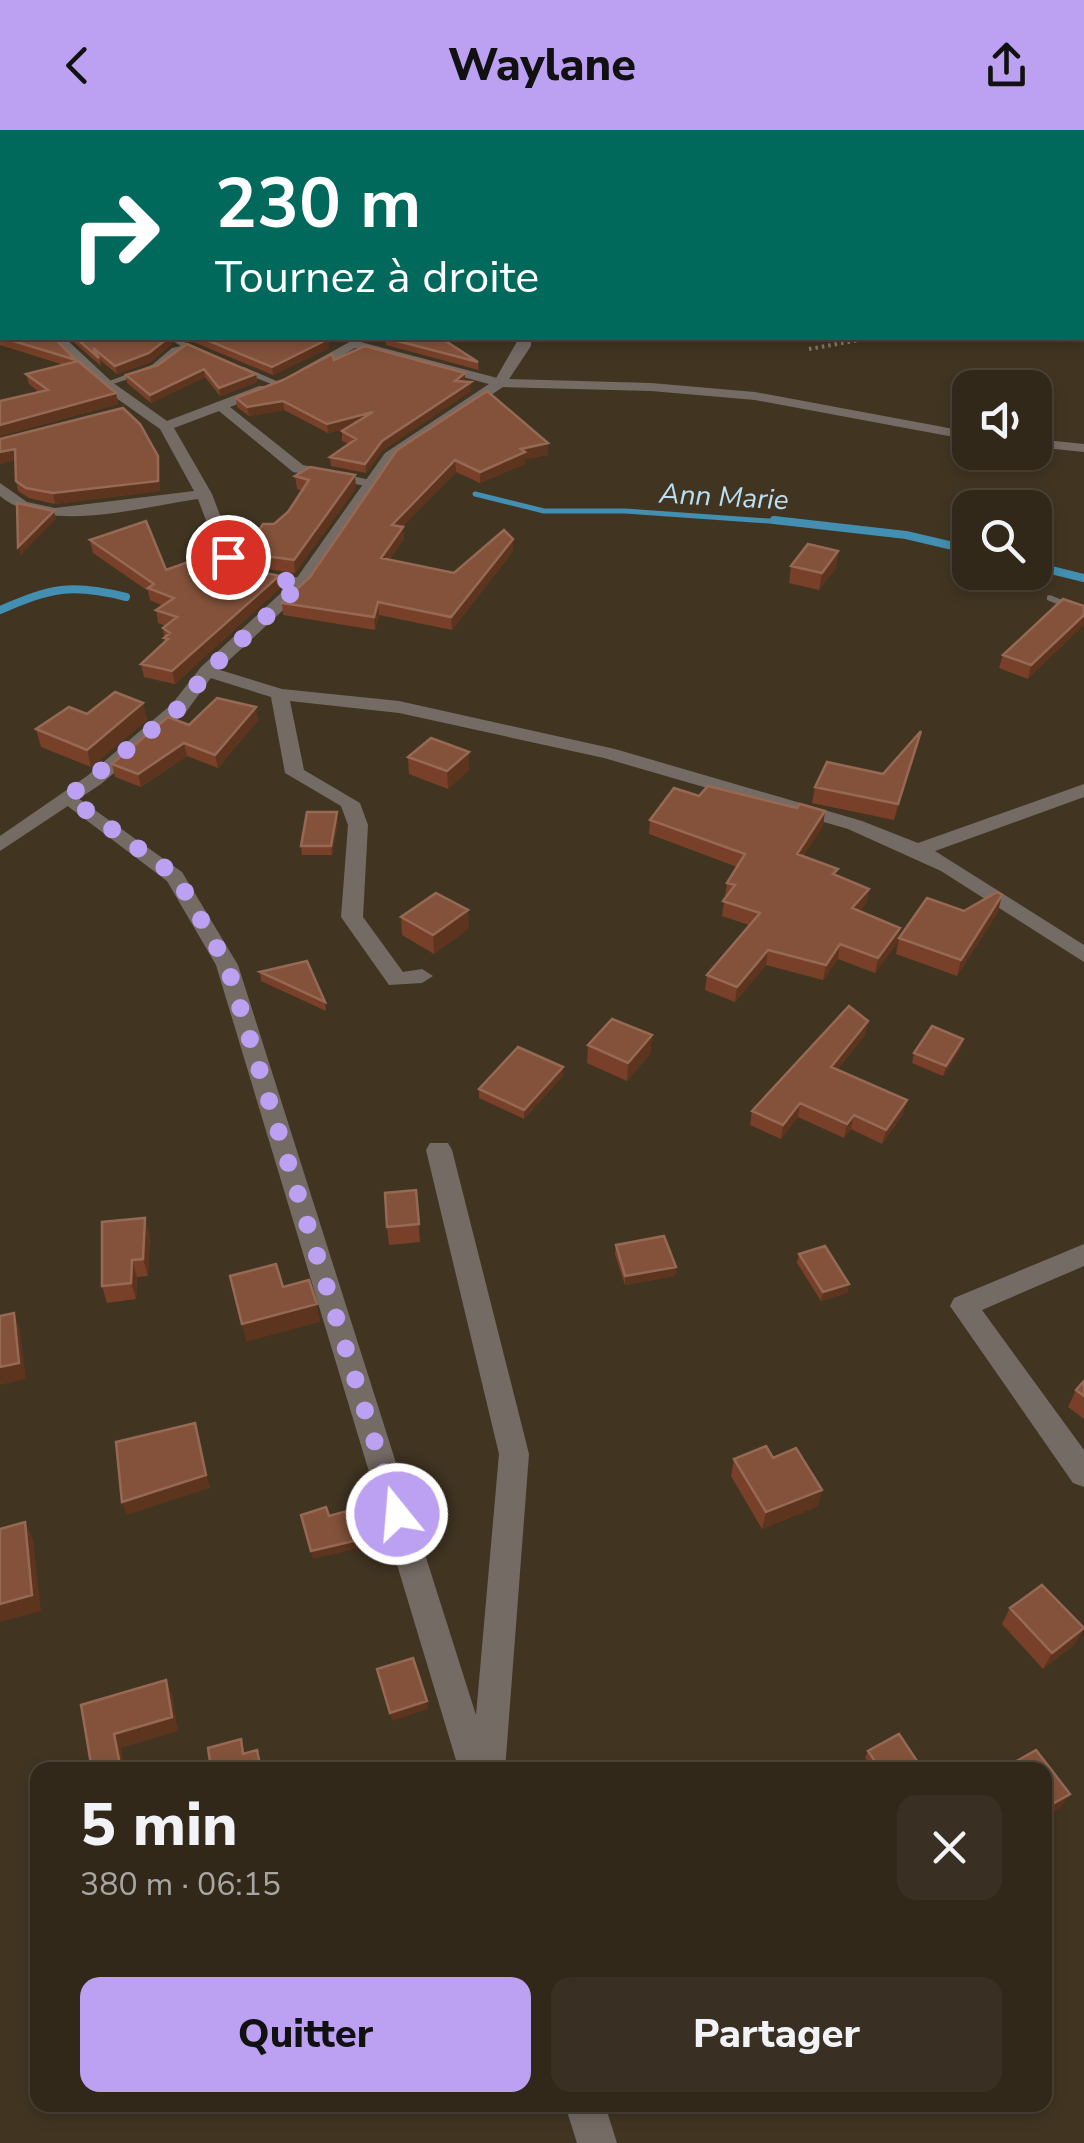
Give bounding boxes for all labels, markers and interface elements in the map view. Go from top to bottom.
text: Waylane [448,35,636,96]
icon: back [50,38,105,93]
icon: share [979,38,1034,93]
text: 230 m [215,156,421,252]
icon: right [50,170,180,300]
text: Tournez à droite [215,247,539,308]
map controls [952,370,1052,590]
button: sound [952,370,1052,470]
water label: Ann Marie [657,475,790,519]
button: search [952,490,1052,590]
pin [186,515,271,600]
icon: arrive [201,530,256,585]
position arrow [345,1462,449,1566]
text: 5 min [80,1784,238,1866]
button: close [897,1795,1002,1900]
text: 380 m · 06:15 [80,1863,281,1906]
button: Quitter [80,1977,531,2092]
button: Partager [551,1977,1002,2092]

